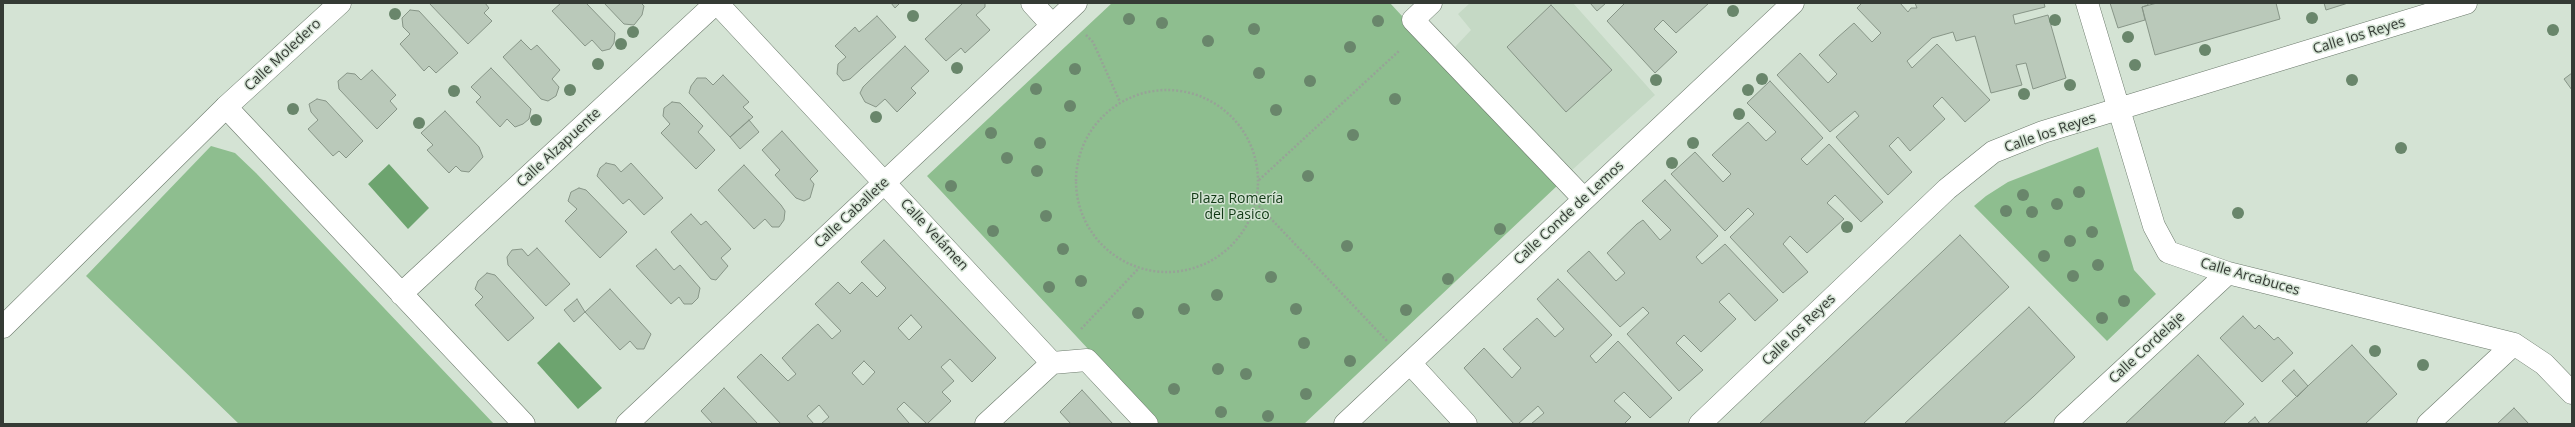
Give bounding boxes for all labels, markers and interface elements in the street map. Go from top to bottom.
street label: Calle los Reyes [2311,14,2407,58]
street label: Calle Moledero [241,15,325,95]
street label: Calle Alzapuente [514,105,604,191]
street label: Calle los Reyes [2002,110,2098,156]
street label: Calle Conde de Lemos [1510,158,1628,268]
street label: Calle Caballete [811,174,893,252]
park label: Plaza Romería del Pasico [1191,191,1283,224]
street label: Calle Velámen [896,196,972,274]
street label: Calle Arcabuces [2198,255,2302,299]
street label: Calle los Reyes [1759,291,1839,369]
street label: Calle Cordelaje [2106,309,2188,387]

